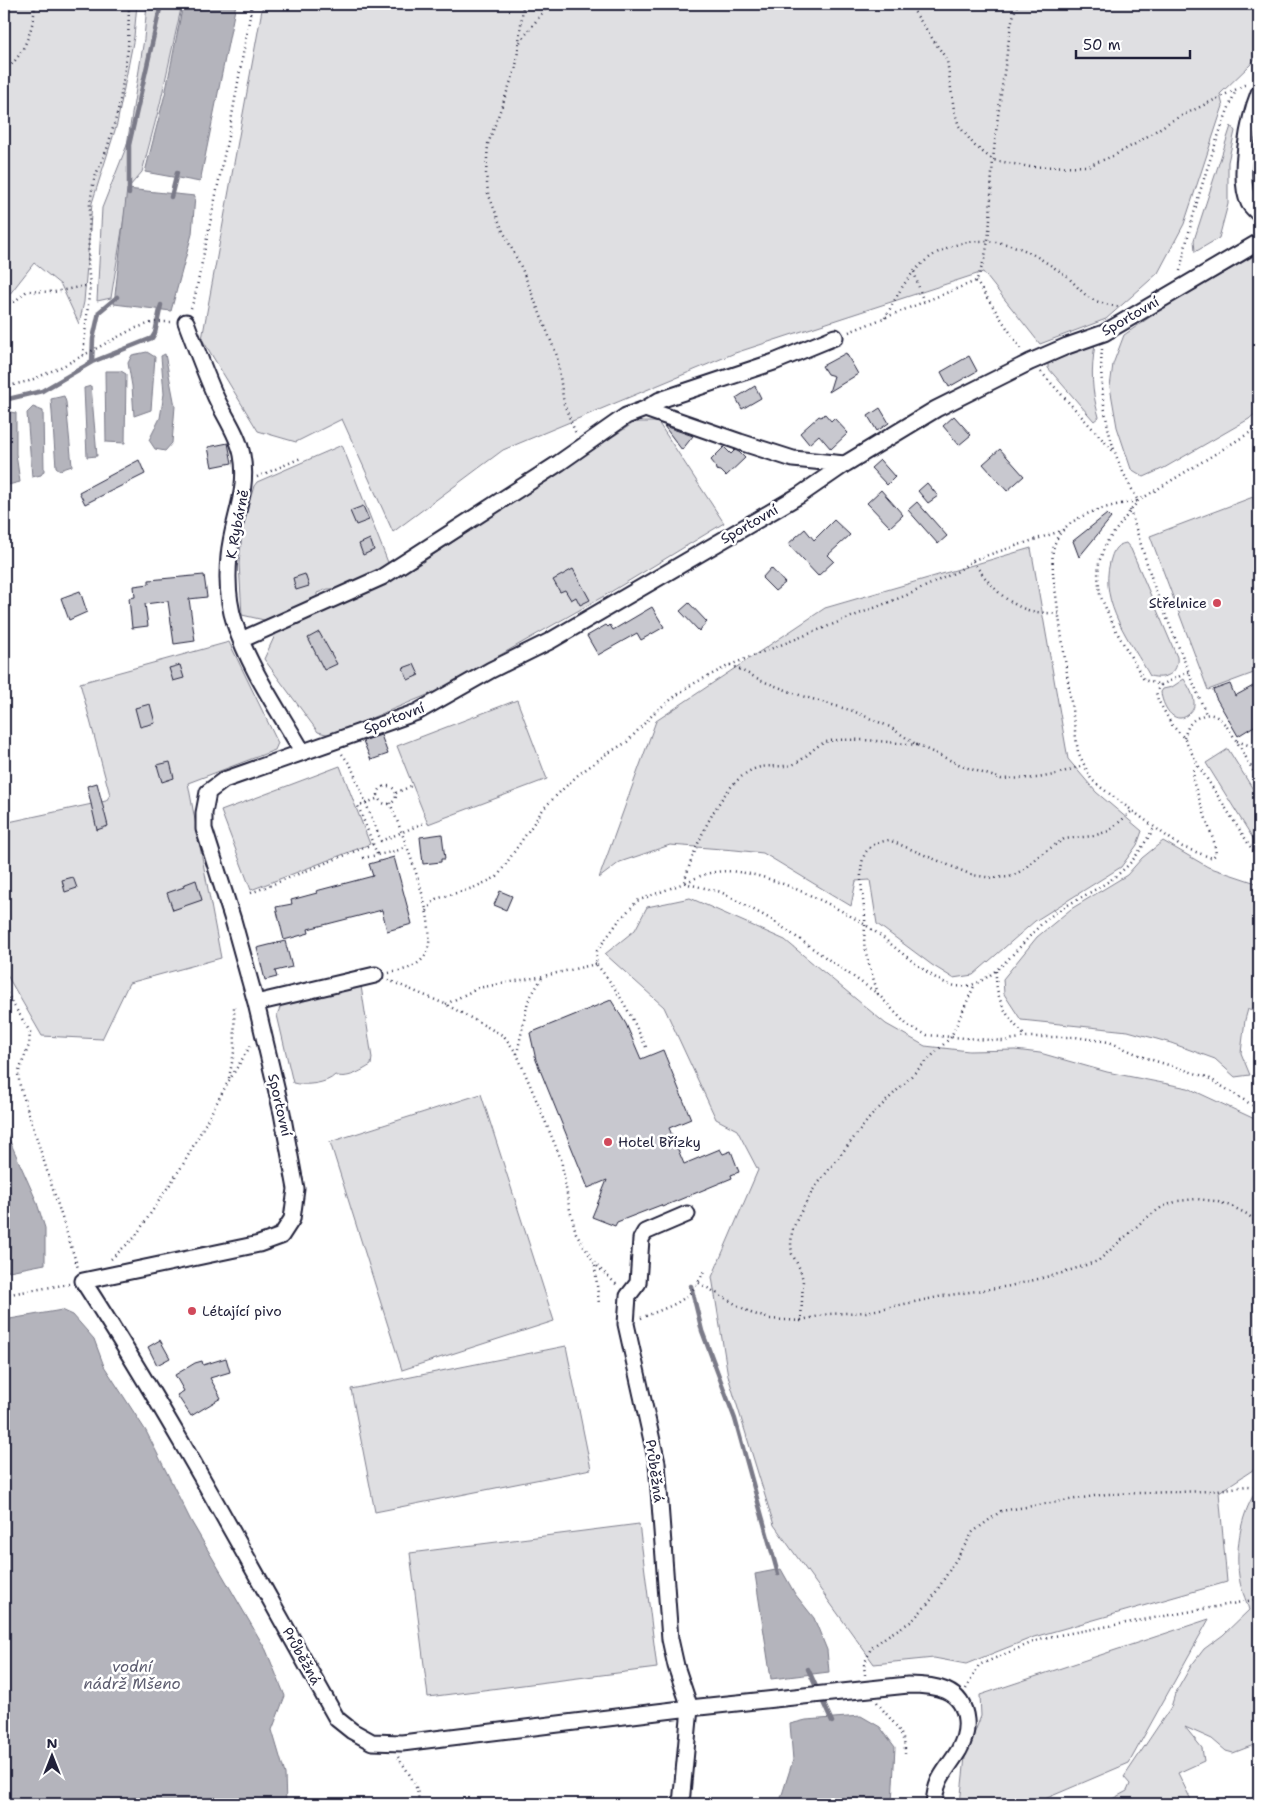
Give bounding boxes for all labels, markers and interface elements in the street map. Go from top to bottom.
scale bar [1076,28,1189,60]
text: 50 m [1083,35,1121,55]
street label: Sportovní [1098,292,1162,340]
street label: K Rybárně [221,488,253,560]
street label: Sportovní [717,500,781,548]
place label: Střelnice [1149,594,1207,612]
marker: Střelnice [1211,597,1223,609]
street label: Sportovní [361,698,427,738]
street label: Sportovní [264,1072,296,1138]
place label: Hotel Břízky [618,1133,701,1151]
marker: Hotel Břízky [602,1136,614,1148]
place label: Létající pivo [202,1302,282,1320]
marker: Létající pivo [186,1305,198,1317]
street label: Průběžná [642,1438,668,1504]
street label: Průběžná [279,1624,325,1688]
water label: vodní nádrž Mšeno [83,1657,181,1694]
north arrow [28,1730,78,1780]
text: N [46,1734,58,1752]

